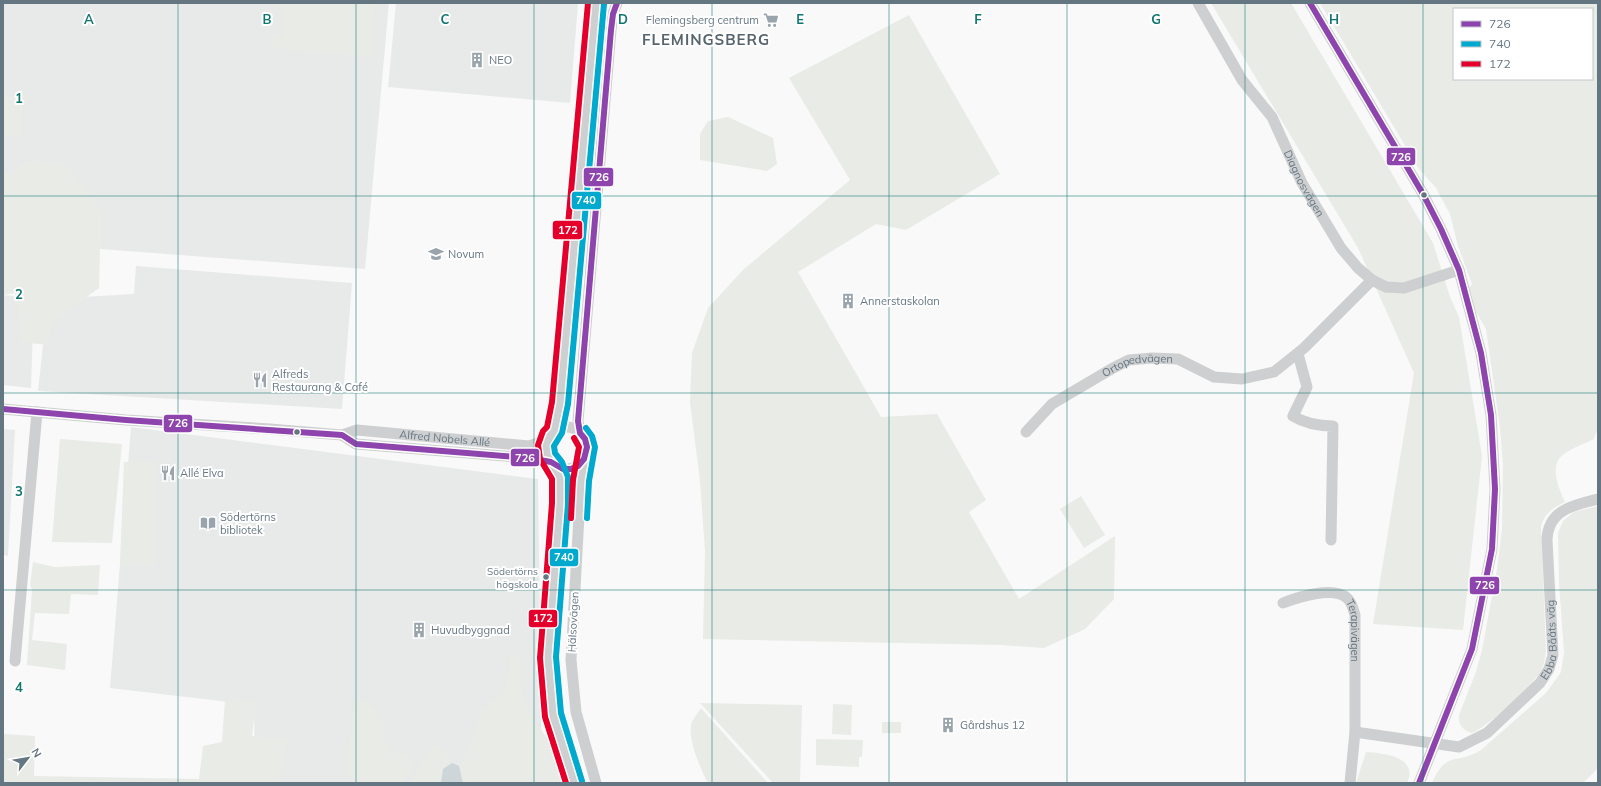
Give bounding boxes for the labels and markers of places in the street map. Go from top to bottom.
supermarket icon: Flemingsberg centrum [762,11,780,29]
place label: Flemingsberg centrum [646,13,759,27]
building icon: NEO [468,51,486,69]
place label: NEO [489,53,512,67]
unlabelled marker [1419,190,1429,200]
school or university icon: Novum [427,245,445,263]
place label: Novum [448,247,484,261]
building icon: Annerstaskolan [839,292,857,310]
place label: Annerstaskolan [860,294,940,308]
place label: Alfreds Restaurang & Café [272,367,368,394]
restaurant icon: Alfreds Restaurang & Café [251,371,269,389]
unlabelled marker [292,427,302,437]
restaurant icon: Allé Elva [159,464,177,482]
place label: Allé Elva [180,466,224,480]
place label: Södertörns bibliotek [220,510,276,537]
library icon: Södertörns bibliotek [199,514,217,532]
place label: Södertörns högskola [487,565,538,591]
marker: Södertörns högskola [541,572,551,582]
building icon: Huvudbyggnad [410,621,428,639]
place label: Huvudbyggnad [431,623,510,637]
building icon: Gårdshus 12 [939,716,957,734]
place label: Gårdshus 12 [960,718,1025,732]

